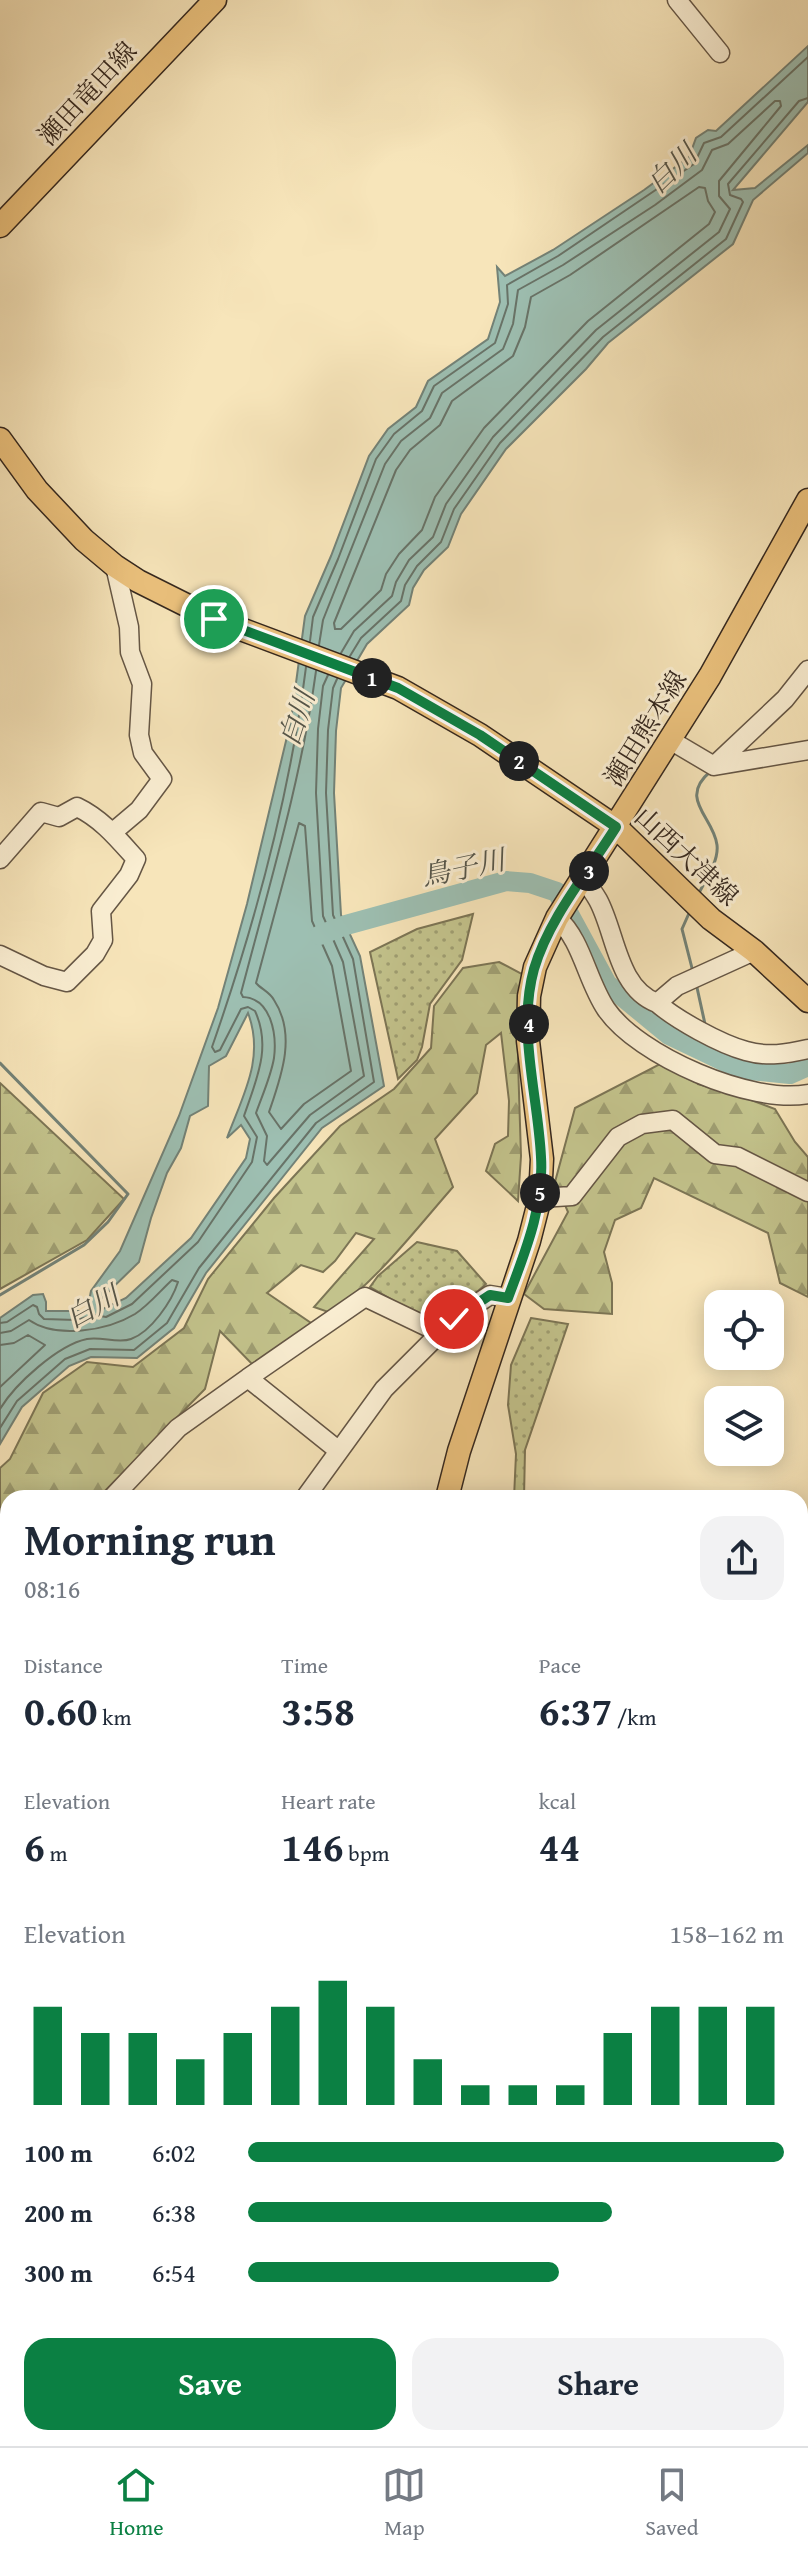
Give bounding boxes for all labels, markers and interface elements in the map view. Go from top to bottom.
street label: 瀬田竜田線 [28,32,146,154]
water label: 白川 [637,132,708,202]
pin [180,585,248,653]
icon: arrive [192,597,236,641]
pin: 1 [352,658,392,698]
text: 1 [366,662,378,694]
street label: 瀬田熊本線 [594,663,696,793]
water label: 白川 [268,682,325,751]
pin: 2 [499,741,539,781]
text: 2 [513,745,525,777]
street label: 山西大津線 [626,797,748,915]
water label: 鳥子川 [418,838,511,896]
pin: 3 [569,851,609,891]
text: 3 [583,855,595,887]
pin: 4 [509,1004,549,1044]
text: 4 [523,1008,535,1040]
pin: 5 [520,1173,560,1213]
text: 5 [534,1177,546,1209]
water label: 白川 [58,1273,129,1338]
pin [420,1285,488,1353]
map controls [704,1290,784,1466]
button: locate [704,1290,784,1370]
icon: check [432,1297,476,1341]
button: layers [704,1386,784,1466]
text: Morning run [24,1507,275,1571]
button: share [700,1516,784,1600]
text: 08:16 [24,1569,80,1608]
text: Distance [24,1649,103,1681]
text: Time [281,1649,328,1681]
text: Pace [539,1649,581,1681]
text: 0.60 [24,1681,97,1740]
text: 3:58 [281,1681,355,1740]
text: 6:37 [539,1681,612,1740]
text: km [97,1701,131,1733]
text: /km [612,1701,657,1733]
text: Elevation [24,1785,110,1817]
text: Heart rate [281,1785,376,1817]
text: kcal [539,1785,576,1817]
text: 6 [24,1817,45,1876]
text: 146 [281,1817,344,1876]
text: 44 [539,1817,580,1876]
text: m [45,1837,68,1869]
text: bpm [344,1837,390,1869]
text: Elevation [24,1914,126,1953]
text: 158–162 m [670,1914,784,1953]
text: 100 m [24,2133,92,2172]
text: 6:02 [152,2133,196,2172]
text: 200 m [24,2193,92,2232]
text: 6:38 [152,2193,196,2232]
text: 300 m [24,2253,92,2292]
text: 6:54 [152,2253,196,2292]
button: Save [24,2338,396,2430]
button: Share [412,2338,784,2430]
tab: Home [109,2463,164,2543]
tab: Map [382,2463,426,2543]
tab: Saved [645,2463,699,2543]

